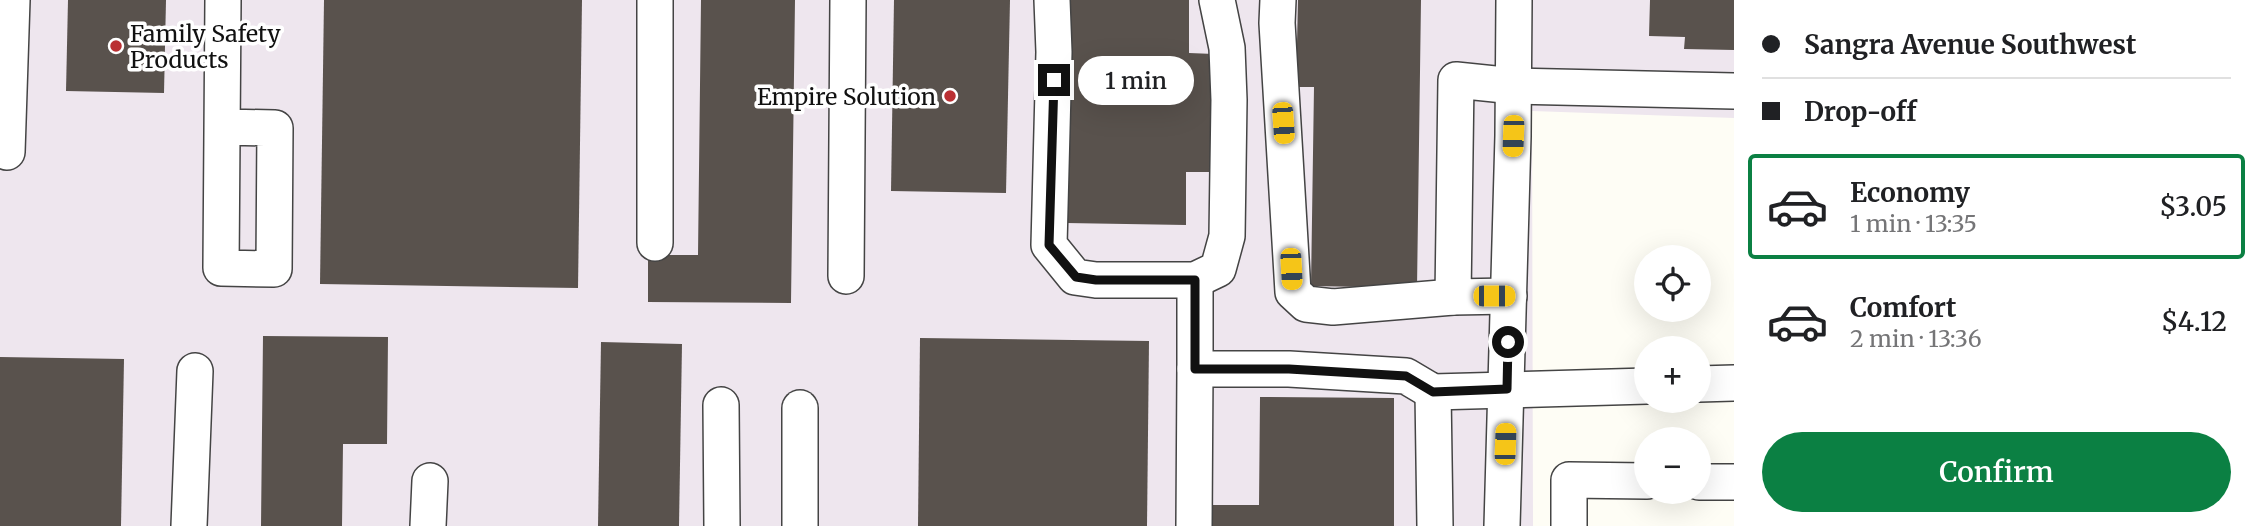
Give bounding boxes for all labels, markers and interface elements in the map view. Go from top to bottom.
place label: Family Safety Products [130,19,281,74]
text: Sangra Avenue Southwest [1804,28,2136,61]
marker: Family Safety Products [108,38,124,54]
callout: 1 min [1078,56,1194,104]
route end [1038,64,1070,96]
text: 1 min [1105,66,1167,95]
place label: Empire Solution [757,82,936,111]
marker: Empire Solution [942,88,958,104]
text: Drop-off [1804,95,1917,128]
car [1272,101,1295,145]
car [1502,115,1525,157]
icon: car [1766,175,1829,238]
text: Economy [1850,176,1970,209]
text: $3.05 [2159,190,2227,223]
text: 1 min · 13:35 [1850,209,1977,238]
map controls [1634,245,1711,504]
button: locate [1634,245,1711,322]
car [1280,247,1303,291]
car [1474,286,1516,307]
icon: car [1766,290,1829,353]
text: Comfort [1850,291,1956,324]
text: $4.12 [2161,305,2227,338]
text: 2 min · 13:36 [1850,324,1982,353]
route start [1492,326,1524,358]
button: + [1634,336,1711,413]
car [1494,423,1517,465]
button: − [1634,427,1711,504]
button: Confirm [1762,432,2231,512]

